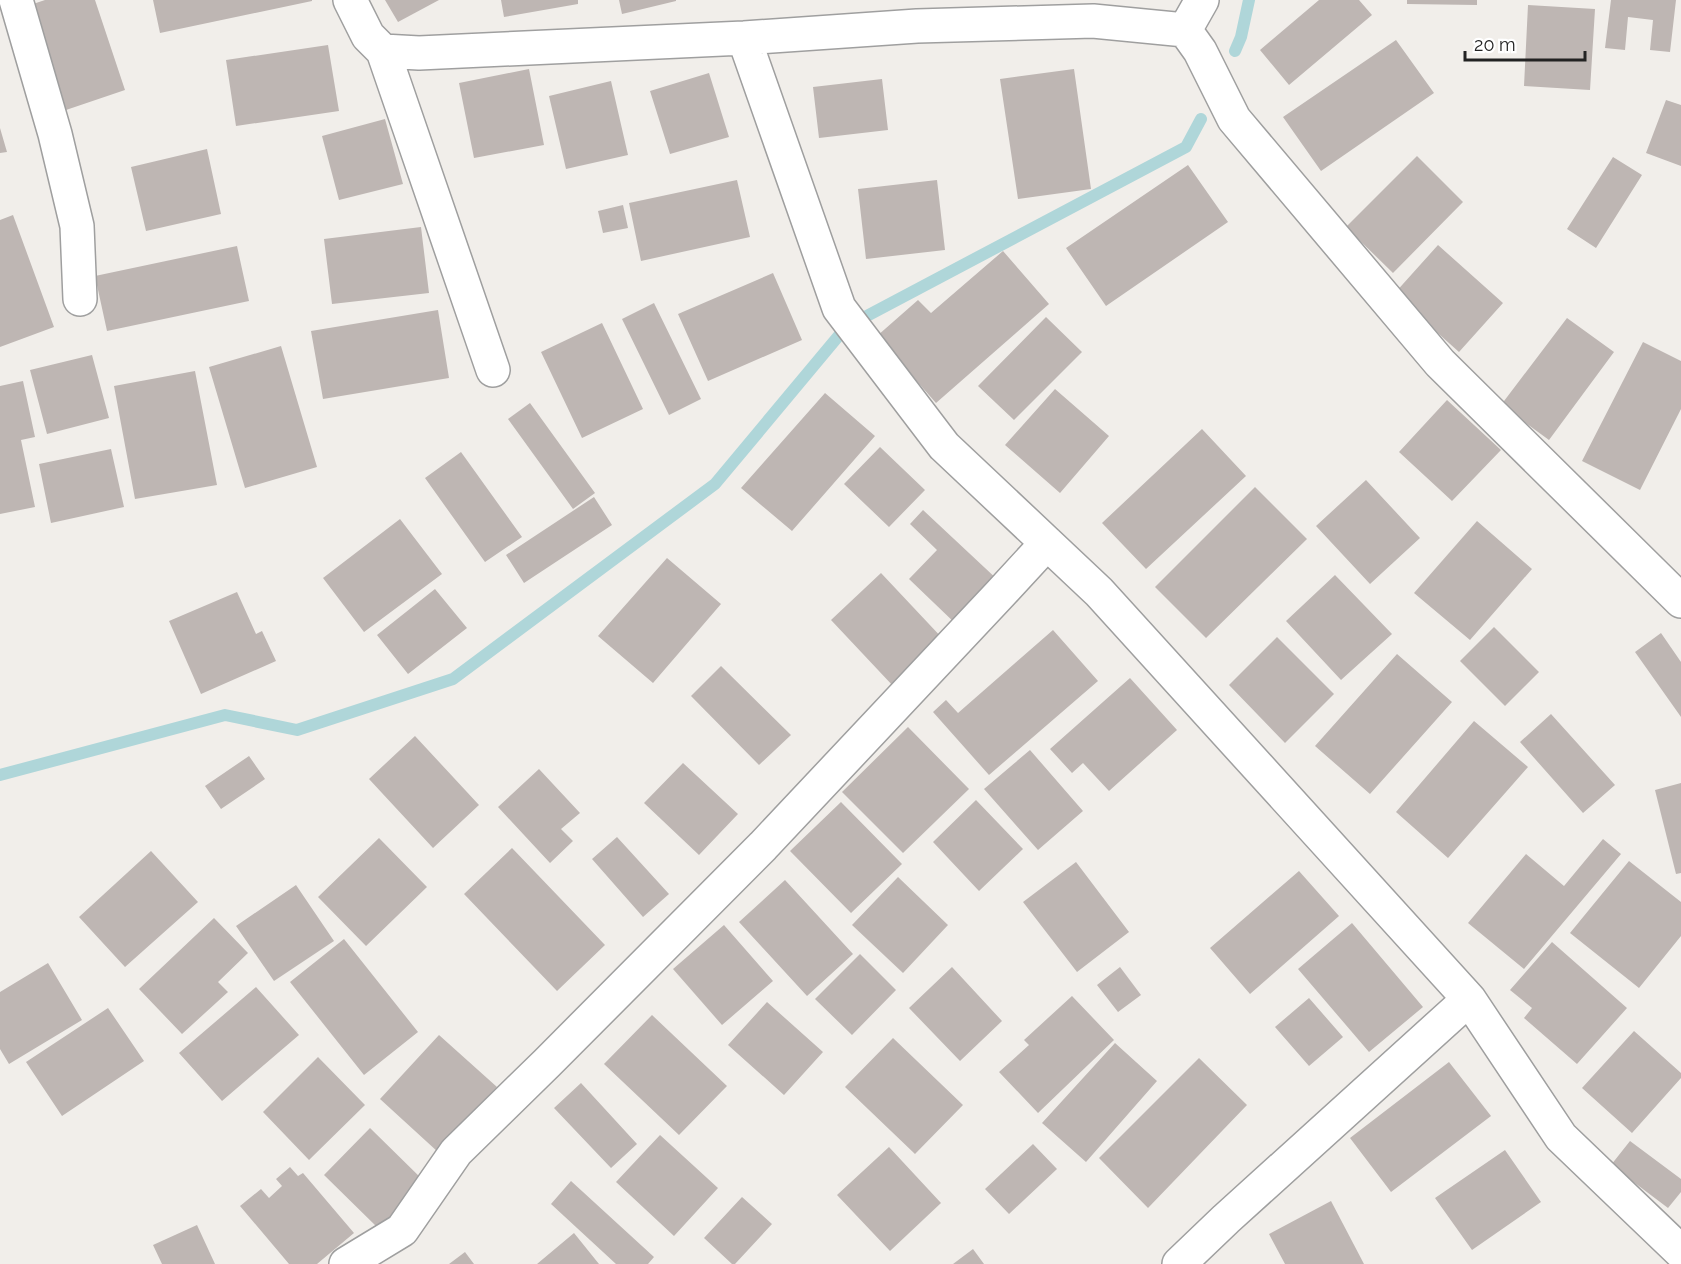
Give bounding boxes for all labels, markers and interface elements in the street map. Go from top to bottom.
scale bar [1465,24,1585,62]
text: 20 m [1474,34,1516,55]

